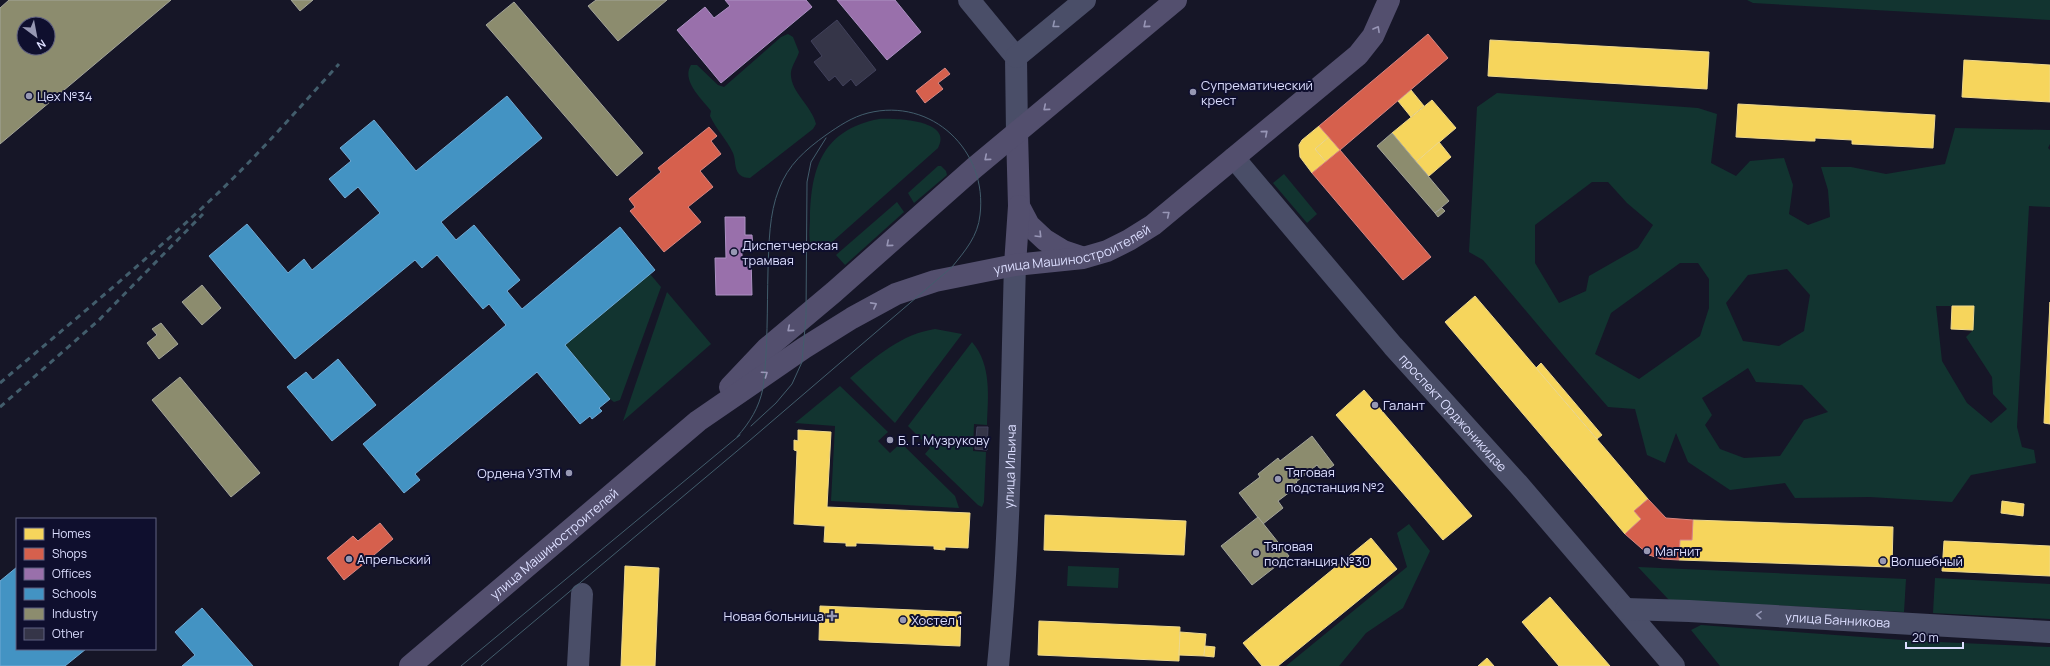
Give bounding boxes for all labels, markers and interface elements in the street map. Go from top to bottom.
north arrow [16,16,56,56]
one-way arrow [1052,20,1060,27]
one-way arrow [1144,20,1151,27]
one-way arrow [1372,26,1380,34]
text: N [34,36,49,53]
place label: Супрематический крест [1201,76,1313,109]
place label: Цех №34 [37,87,93,105]
marker: Супрематический крест [1188,87,1198,97]
marker: Цех №34 [24,91,34,101]
one-way arrow [1044,104,1051,111]
one-way arrow [1260,131,1267,138]
one-way arrow [984,154,991,161]
one-way arrow [1162,212,1169,219]
street label: улица Машиностроителей [992,220,1154,278]
one-way arrow [1035,230,1042,238]
place label: Диспетчерская трамвая [742,236,838,269]
one-way arrow [886,239,894,246]
marker: Диспетчерская трамвая [729,247,739,257]
one-way arrow [870,302,878,310]
one-way arrow [788,324,795,331]
street label: проспект Орджоникидзе [1395,350,1512,476]
one-way arrow [760,372,767,379]
place label: Галант [1383,396,1426,414]
marker: Галант [1370,400,1380,410]
street label: улица Ильича [999,424,1020,509]
place label: Б. Г. Музрукову [898,431,990,449]
marker: Б. Г. Музрукову [885,435,895,445]
place label: Тяговая подстанция №2 [1286,463,1384,496]
place label: Ордена УЗТМ [477,464,561,482]
marker: Ордена УЗТМ [564,468,574,478]
marker: Тяговая подстанция №2 [1273,474,1283,484]
street label: улица Машиностроителей [486,484,622,603]
legend [16,518,156,650]
text: Homes [52,525,91,542]
place label: Тяговая подстанция №30 [1264,537,1370,570]
place label: Магнит [1655,542,1701,560]
text: Shops [52,545,87,562]
marker: Магнит [1642,546,1652,556]
marker: Тяговая подстанция №30 [1251,548,1261,558]
place label: Апрельский [357,550,431,568]
place label: Волшебный [1891,552,1963,570]
marker: Апрельский [344,554,354,564]
marker: Волшебный [1878,556,1888,566]
text: Offices [52,565,91,582]
text: Schools [52,585,96,602]
text: Industry [52,605,98,622]
place label: Новая больница [724,607,824,625]
street label: улица Банникова [1785,608,1891,632]
marker: Новая больница [827,611,837,621]
place label: Хостел 1 [911,611,963,629]
one-way arrow [1756,611,1762,620]
marker: Хостел 1 [898,615,908,625]
scale bar [1906,624,1963,650]
text: Other [52,625,85,642]
text: 20 m [1912,629,1939,646]

